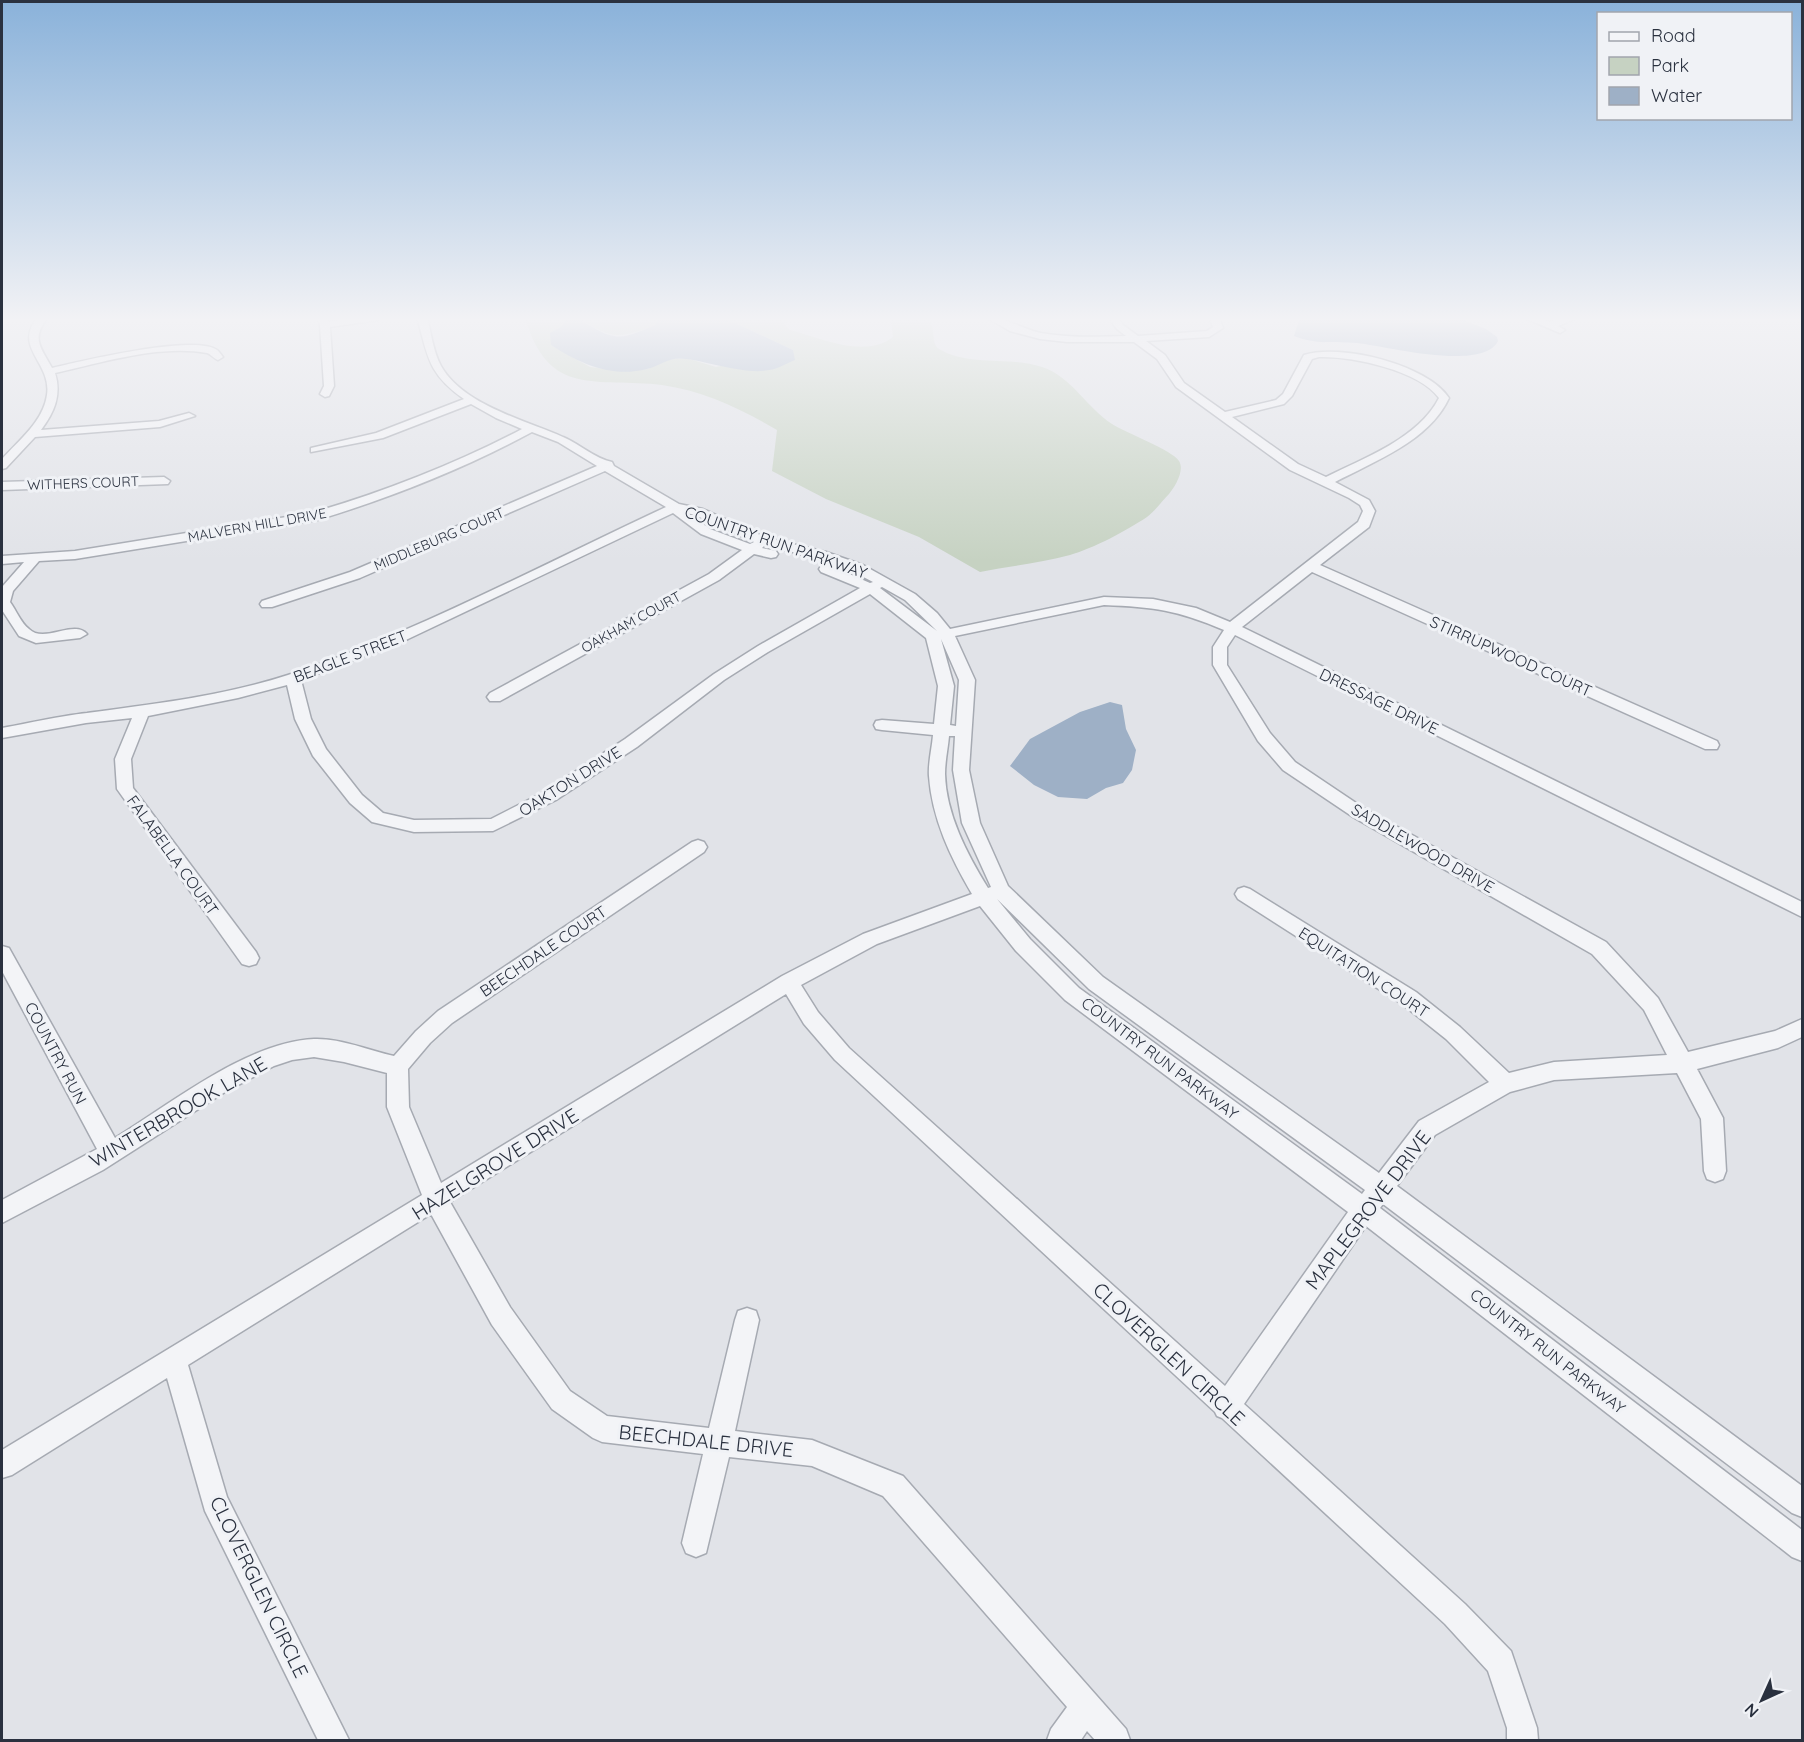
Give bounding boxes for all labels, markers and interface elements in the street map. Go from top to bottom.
legend [1597,12,1792,120]
text: Road [1651,24,1696,47]
text: Park [1651,54,1689,77]
text: Water [1651,84,1702,107]
street label: WITHERS COURT [27,472,139,494]
street label: COUNTRY RUN PARKWAY [682,501,870,583]
street label: MIDDLEBURG COURT [371,503,507,575]
street label: MALVERN HILL DRIVE [186,504,328,546]
street label: OAKHAM COURT [578,587,684,657]
street label: STIRRUPWOOD COURT [1427,611,1595,701]
street label: BEAGLE STREET [290,625,410,687]
street label: DRESSAGE DRIVE [1316,663,1442,739]
street label: OAKTON DRIVE [515,742,625,820]
street label: FALABELLA COURT [123,791,223,919]
street label: SADDLEWOOD DRIVE [1348,799,1498,897]
street label: BEECHDALE COURT [476,901,610,1001]
street label: EQUITATION COURT [1295,922,1433,1022]
street label: COUNTRY RUN PARKWAY [1077,992,1243,1124]
street label: COUNTRY RUN [21,998,91,1108]
street label: WINTERBROOK LANE [84,1050,271,1173]
street label: HAZELGROVE DRIVE [407,1102,583,1225]
street label: MAPLEGROVE DRIVE [1299,1125,1436,1294]
street label: CLOVERGLEN CIRCLE [1088,1277,1251,1431]
street label: COUNTRY RUN PARKWAY [1466,1284,1630,1418]
street label: BEECHDALE DRIVE [618,1419,795,1462]
street label: CLOVERGLEN CIRCLE [205,1492,314,1682]
north arrow [1732,1670,1792,1730]
text: N [1740,1699,1763,1722]

